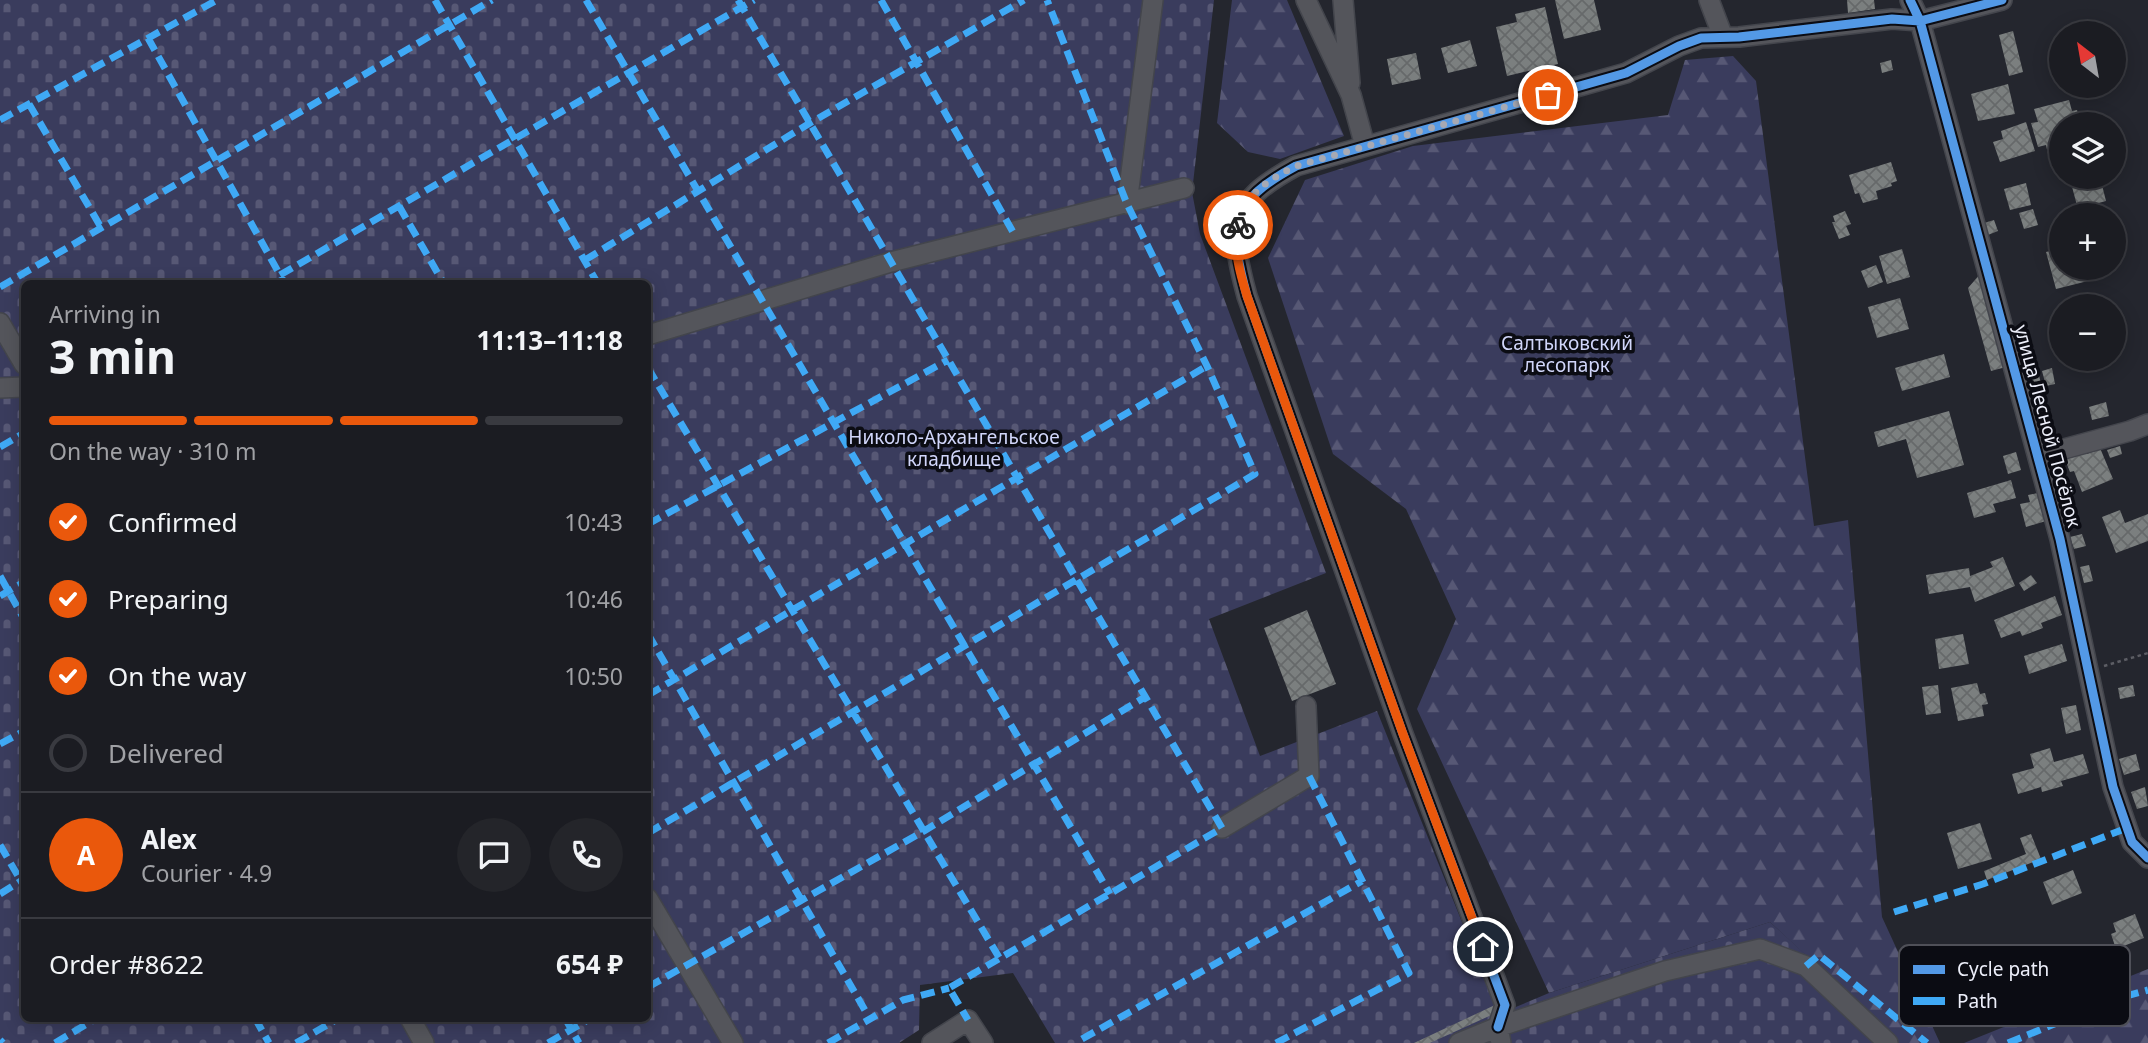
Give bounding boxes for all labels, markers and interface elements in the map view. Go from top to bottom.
north arrow [2049,21,2126,98]
map controls [2049,21,2126,371]
pin [1518,65,1578,125]
icon: bag [1529,76,1567,114]
button: layers [2049,112,2126,189]
courier [1203,190,1273,260]
button: + [2049,203,2126,280]
icon: bike [1219,206,1257,244]
button: − [2049,294,2126,371]
text: Arriving in [49,298,161,330]
text: 11:13–11:18 [476,322,623,358]
street label: улица Лесной Посёлок [2008,322,2088,530]
text: 3 min [49,325,176,387]
park label: Салтыковский лесопарк [1501,330,1633,378]
park label: Николо-Архангельское кладбище [848,424,1060,472]
text: On the way · 310 m [49,435,256,467]
icon: check [49,503,87,541]
text: Confirmed [108,504,238,540]
text: 10:43 [564,506,623,538]
icon: check [49,580,87,618]
text: Preparing [108,581,229,617]
text: 10:46 [564,583,623,615]
icon: check [49,657,87,695]
text: On the way [108,658,246,694]
text: 10:50 [564,660,623,692]
text: Delivered [108,735,224,771]
button: chat [457,818,531,892]
button: phone [549,818,623,892]
text: Alex [141,821,197,857]
text: A [77,837,95,873]
text: Courier · 4.9 [141,857,272,889]
pin [1453,917,1513,977]
icon: home [1464,928,1502,966]
legend [1899,945,2130,1026]
text: Order #8622 [49,946,204,982]
text: 654 ₽ [556,946,623,982]
text: Cycle path [1957,956,2049,982]
text: Path [1957,988,1998,1014]

